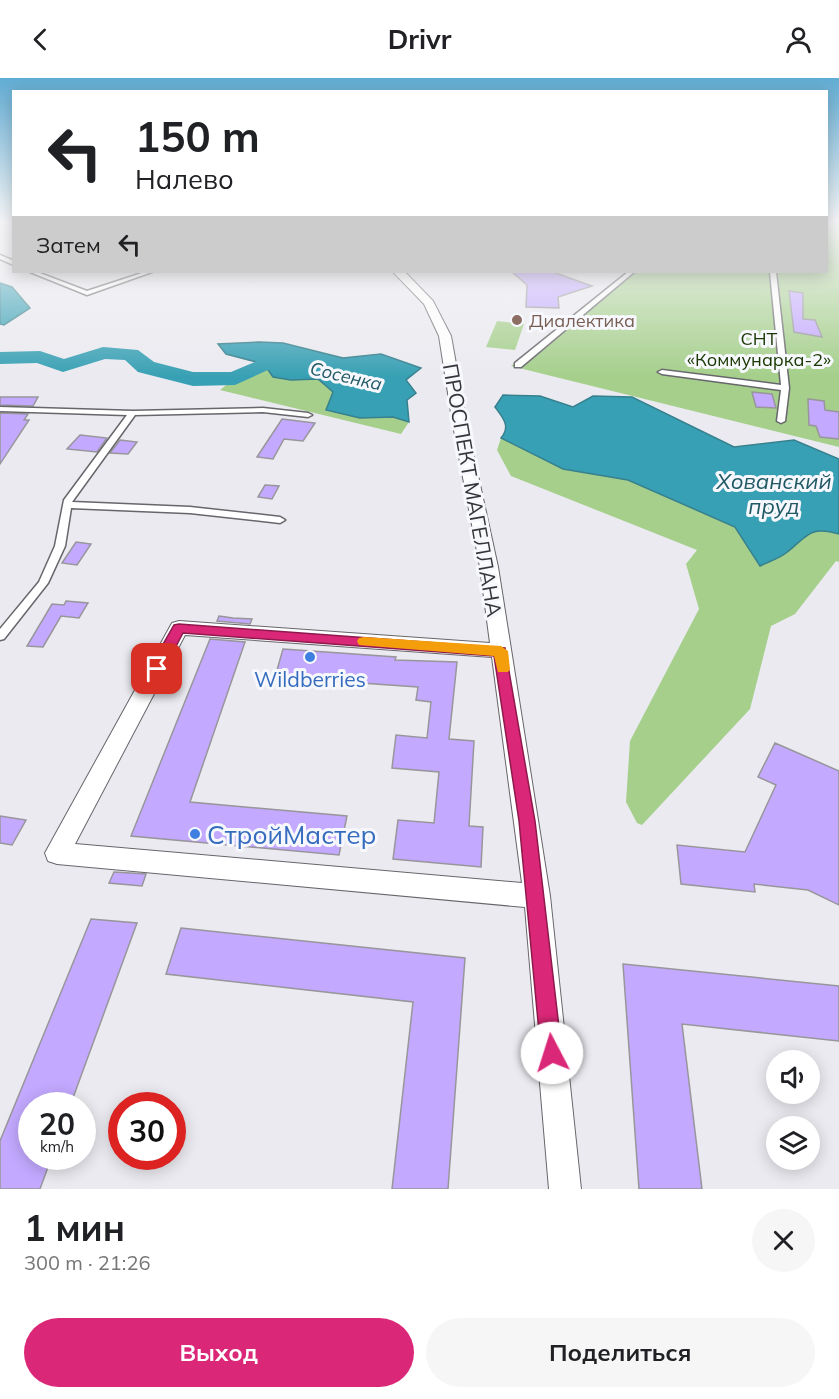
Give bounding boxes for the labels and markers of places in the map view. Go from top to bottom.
place label: Диалектика [529,309,635,332]
marker: Диалектика [510,313,524,327]
pin [131,643,182,694]
marker: Wildberries [303,650,317,664]
place label: Wildberries [254,666,366,692]
place label: СтройМастер [207,818,376,851]
marker: СтройМастер [188,827,202,841]

